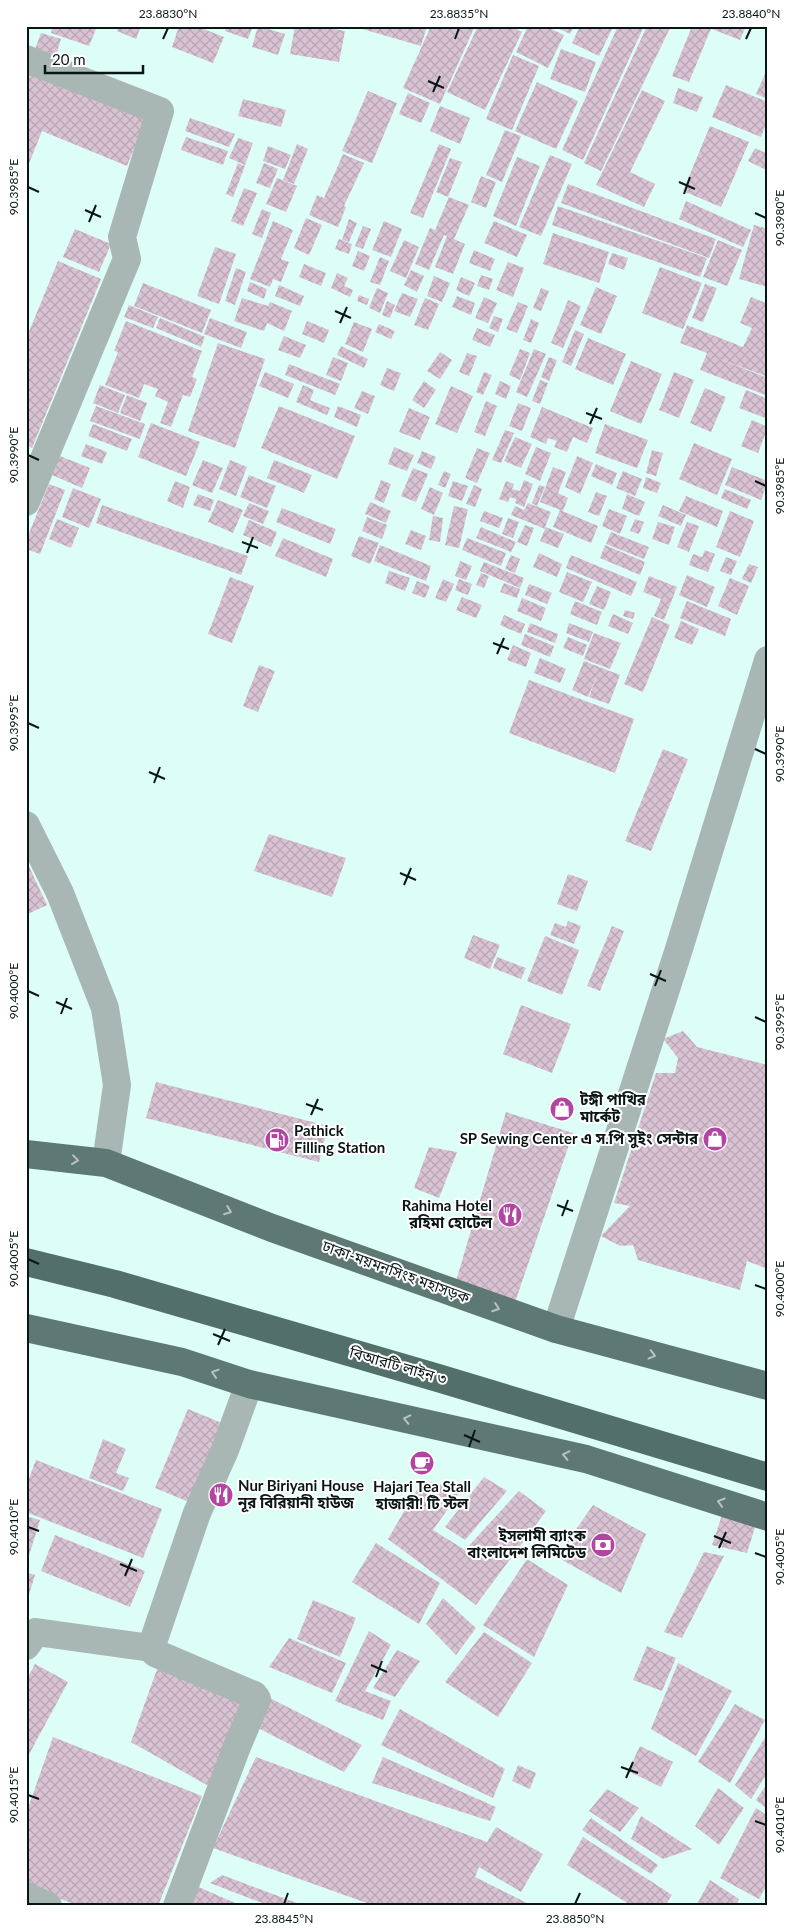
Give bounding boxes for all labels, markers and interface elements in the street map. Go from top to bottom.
text: 23.8830°N [139,6,197,21]
text: 23.8835°N [430,6,488,21]
text: 23.8840°N [722,6,780,21]
scale bar [45,42,142,74]
text: 20 m [52,50,86,68]
text: 90.3985°E [6,159,21,215]
text: 90.3980°E [772,190,787,246]
text: 90.3990°E [6,427,21,483]
text: 90.3985°E [772,458,787,514]
text: 90.3995°E [6,695,21,751]
text: 90.3990°E [772,726,787,782]
text: 90.4000°E [6,963,21,1019]
text: 90.3995°E [772,994,787,1050]
place label: টঙ্গী পাখির মার্কেট [579,1090,647,1125]
shop icon: টঙ্গী পাখির মার্কেট [549,1096,575,1122]
place label: Pathick Filling Station [294,1121,385,1156]
shop icon: SP Sewing Center এ স.পি সুইং সেন্টার [702,1126,728,1152]
fuel station icon: Pathick Filling Station [264,1127,290,1153]
place label: SP Sewing Center এ স.পি সুইং সেন্টার [460,1129,699,1149]
one-way arrow [71,1154,79,1165]
place label: Rahima Hotel রহিমা হোটেল [402,1196,493,1231]
restaurant icon: Rahima Hotel রহিমা হোটেল [497,1202,523,1228]
one-way arrow [223,1204,232,1215]
text: 90.4005°E [6,1231,21,1287]
street label: ঢাকা-ময়মনসিংহ মহাসড়ক [319,1236,473,1306]
text: 90.4000°E [772,1261,787,1317]
one-way arrow [491,1302,500,1312]
street label: বিআরটি লাইন ৩ [347,1342,449,1388]
one-way arrow [647,1349,656,1360]
one-way arrow [212,1369,220,1379]
one-way arrow [403,1414,412,1425]
cafe icon: Hajari Tea Stall হাজারী! টি স্টল [409,1450,435,1476]
one-way arrow [561,1450,570,1461]
place label: Nur Biriyani House নূর বিরিয়ানী হাউজ [237,1476,364,1513]
place label: Hajari Tea Stall হাজারী! টি স্টল [373,1477,471,1512]
restaurant icon: Nur Biriyani House নূর বিরিয়ানী হাউজ [208,1482,234,1508]
one-way arrow [718,1498,726,1508]
text: 90.4010°E [6,1499,21,1555]
place label: ইসলামী ব্যাংক বাংলাদেশ লিমিটেড [466,1526,587,1561]
text: 90.4005°E [772,1529,787,1585]
bank icon: ইসলামী ব্যাংক বাংলাদেশ লিমিটেড [590,1532,616,1558]
text: 90.4015°E [6,1767,21,1823]
text: 90.4010°E [772,1797,787,1853]
text: 23.8845°N [255,1911,313,1926]
text: 23.8850°N [546,1911,604,1926]

